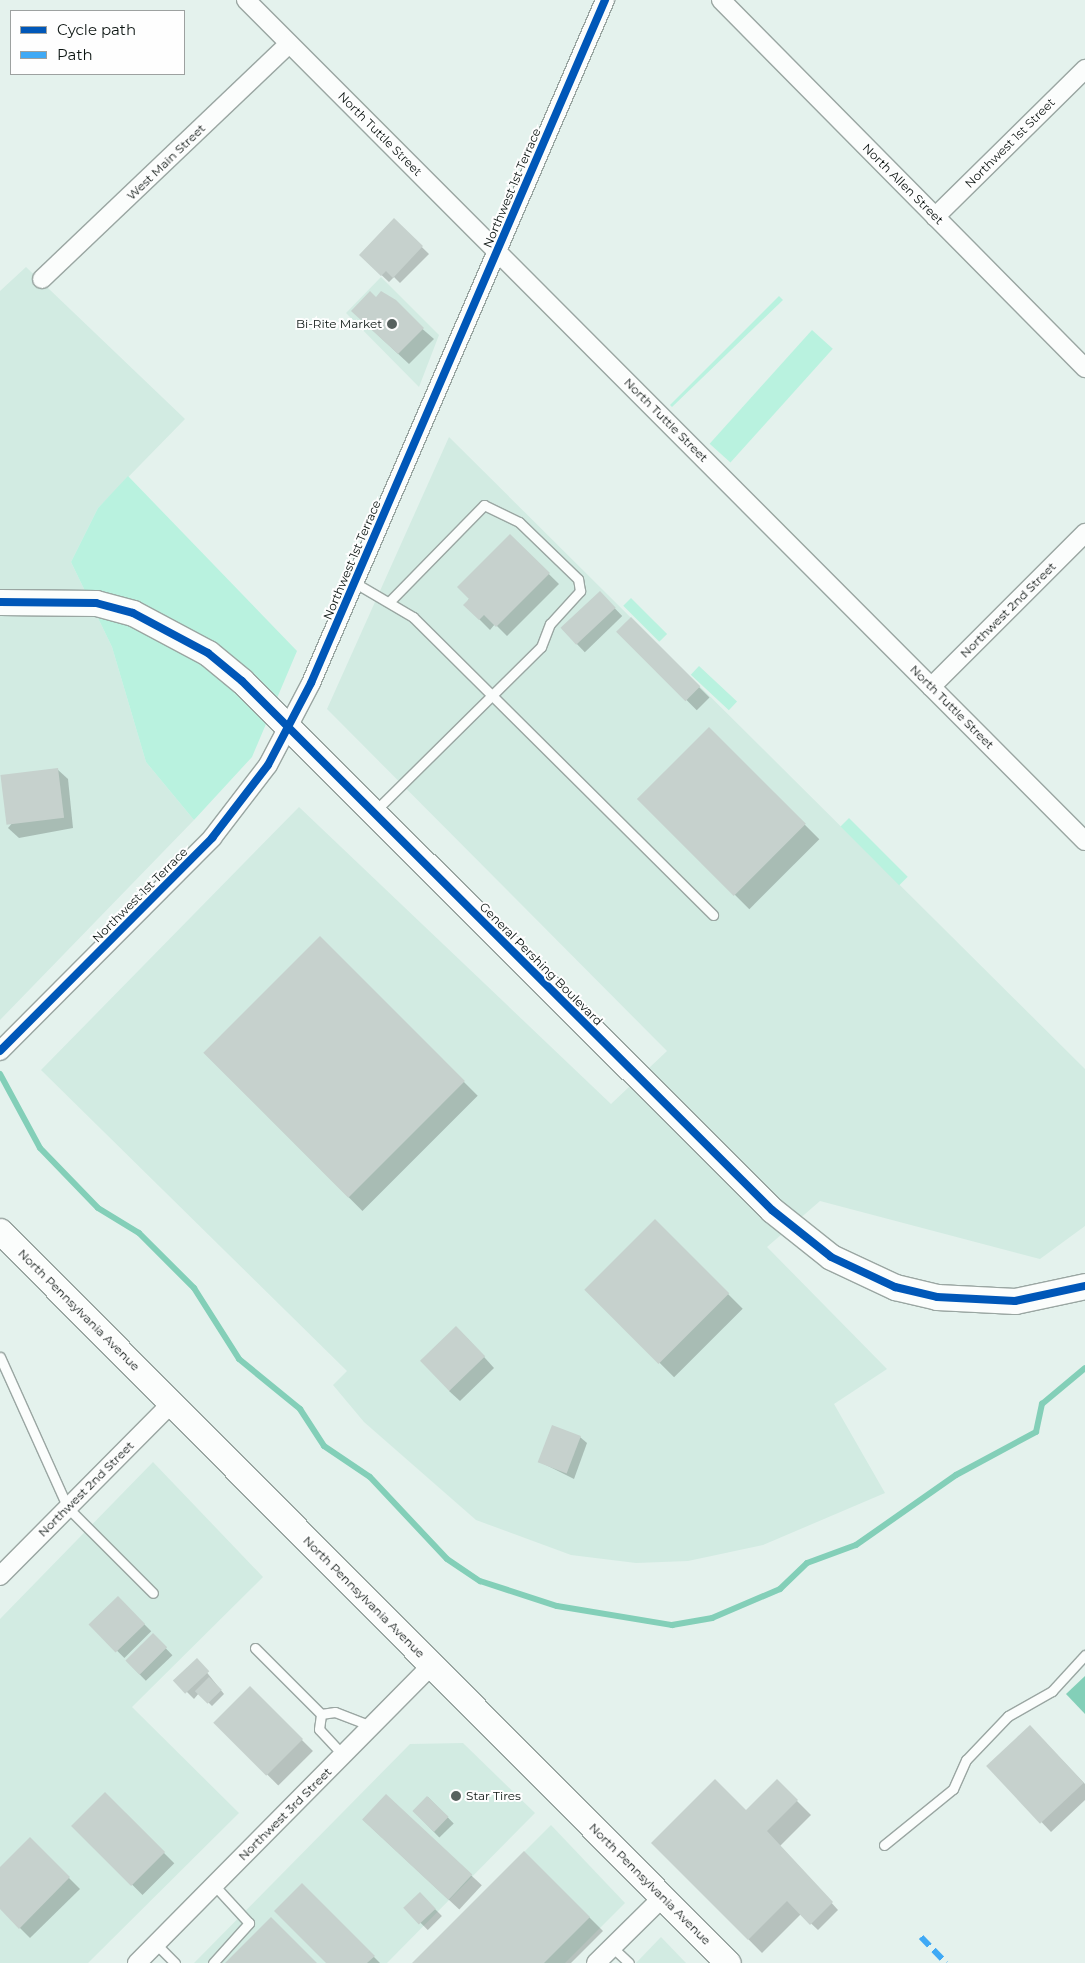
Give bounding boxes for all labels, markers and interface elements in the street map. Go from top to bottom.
legend [10,10,185,75]
text: Cycle path [57,20,136,39]
text: Path [57,45,93,64]
street label: North Tuttle Street [335,89,425,179]
street label: Northwest 1st Street [962,95,1058,191]
street label: West Main Street [124,121,208,203]
street label: Northwest 1st Terrace [480,126,544,250]
street label: North Allen Street [860,141,946,227]
place label: Bi-Rite Market [296,317,382,331]
marker: Bi-Rite Market [386,318,398,330]
street label: North Tuttle Street [621,375,711,465]
street label: Northwest 1st Terrace [320,498,384,622]
street label: Northwest 2nd Street [957,559,1059,661]
street label: North Tuttle Street [907,662,997,752]
street label: Northwest 1st Terrace [90,845,190,945]
street label: General Pershing Boulevard [477,900,605,1028]
street label: North Pennsylvania Avenue [15,1246,143,1374]
street label: Northwest 2nd Street [35,1438,137,1540]
street label: North Pennsylvania Avenue [300,1533,428,1661]
street label: Northwest 3rd Street [235,1764,335,1864]
place label: Star Tires [466,1789,521,1803]
marker: Star Tires [450,1790,462,1802]
street label: North Pennsylvania Avenue [586,1820,714,1948]

